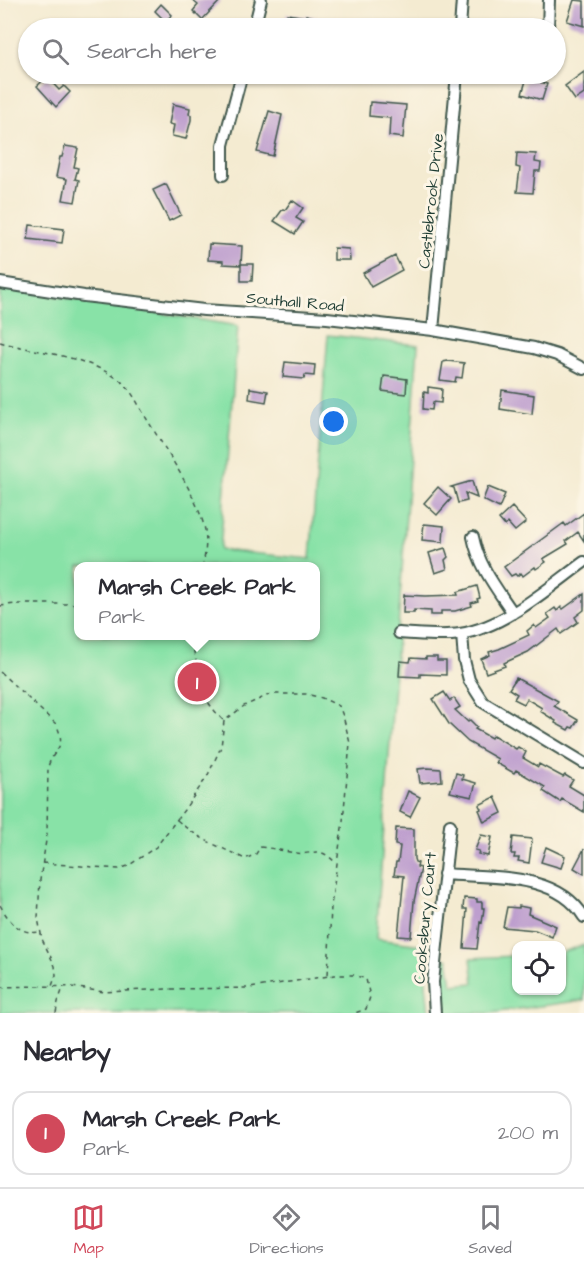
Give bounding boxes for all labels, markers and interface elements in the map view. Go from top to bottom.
search box [18,18,566,84]
icon: search [39,35,72,68]
text: Search here [87,36,217,67]
street label: Castlebrook Drive [413,132,449,270]
street label: Southall Road [245,287,345,317]
your location [319,407,348,436]
popup [74,562,320,640]
text: Marsh Creek Park [99,572,296,603]
text: Park [99,603,145,631]
pin: 1 [178,660,216,704]
street label: Cooksbury Court [408,851,443,985]
map controls [512,941,566,995]
button: locate [512,941,566,995]
text: Nearby [24,1034,111,1070]
text: Marsh Creek Park [83,1104,280,1135]
text: 1 [44,1119,47,1147]
text: 200 m [498,1119,558,1147]
text: Park [83,1135,129,1163]
tab: Map [72,1201,105,1259]
tab: Directions [250,1201,324,1259]
tab: Saved [468,1201,512,1259]

